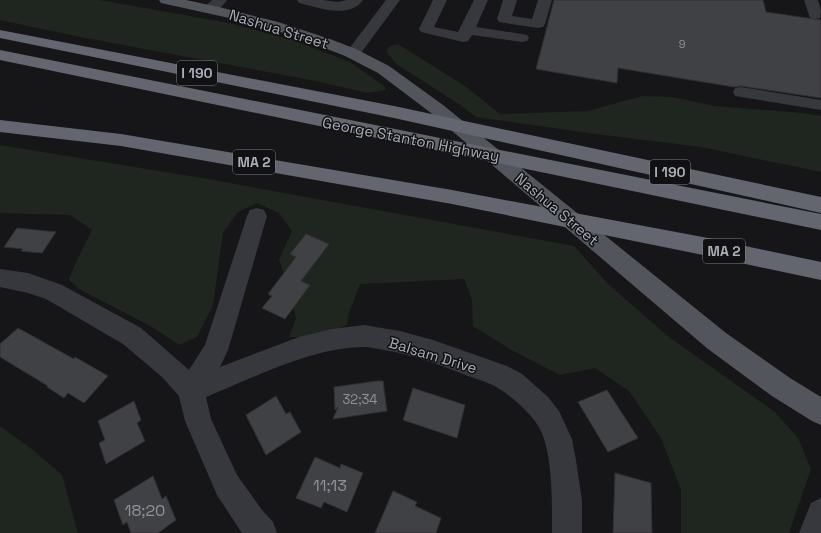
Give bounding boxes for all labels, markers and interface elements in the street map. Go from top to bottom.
street label: Nashua Street [227,5,331,53]
house number: 9 [679,37,686,51]
road number: I 190 [177,61,217,85]
street label: George Stanton Highway [321,112,501,166]
road number: MA 2 [233,150,275,174]
road number: I 190 [650,160,690,184]
street label: Nashua Street [511,169,603,249]
road number: MA 2 [703,239,745,263]
street label: Balsam Drive [387,333,480,377]
house number: 32;34 [343,391,377,408]
house number: 11;13 [313,475,347,496]
house number: 18;20 [125,500,165,521]

